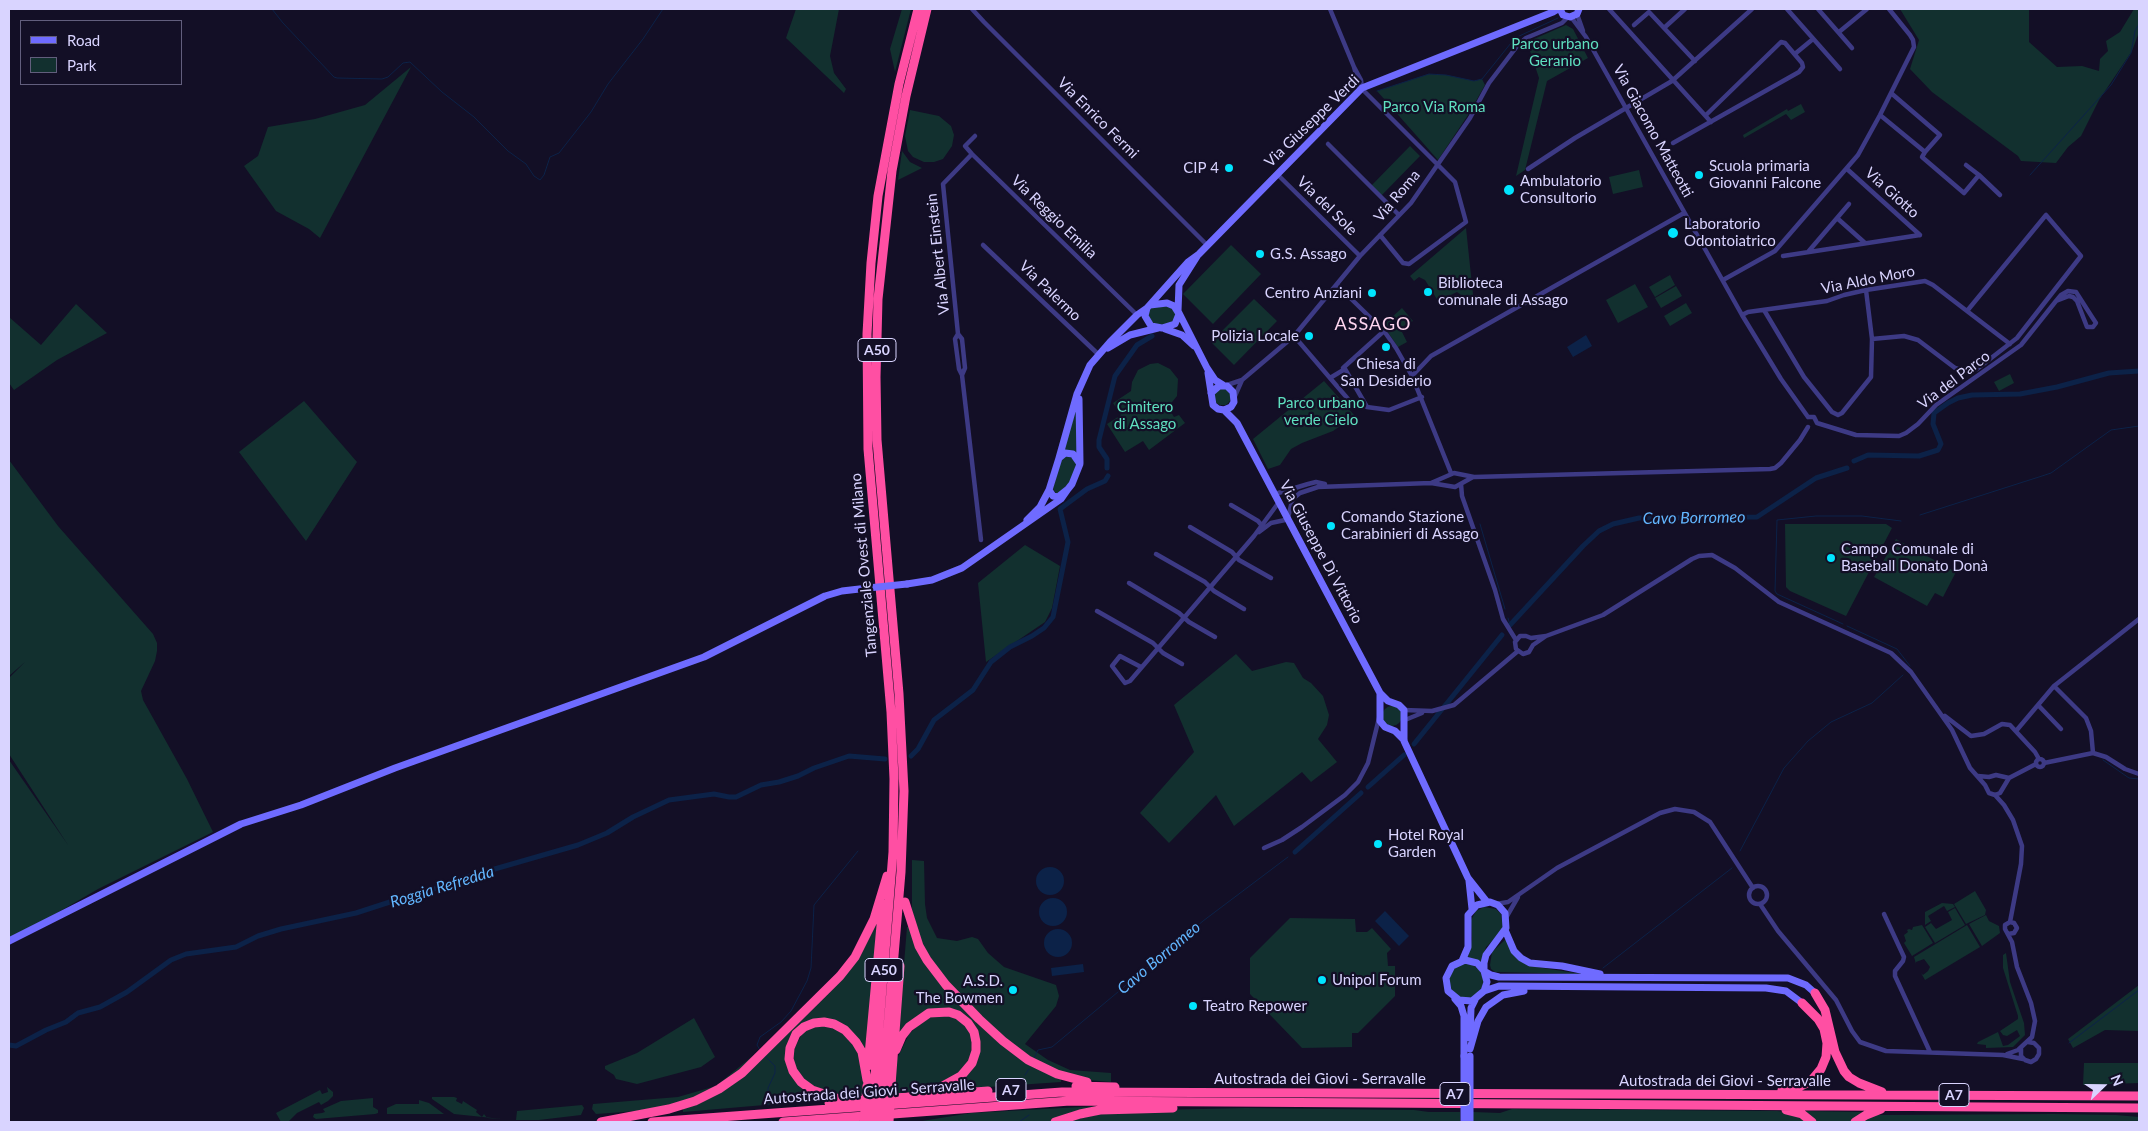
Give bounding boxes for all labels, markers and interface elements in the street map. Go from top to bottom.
legend [20,20,182,85]
text: Road [67,31,100,49]
park label: Parco urbano Geranio [1511,35,1599,70]
text: Park [67,56,96,74]
street label: Via Giacomo Matteotti [1609,62,1697,200]
street label: Via Giuseppe Verdi [1261,71,1363,171]
street label: Via Enrico Fermi [1054,74,1142,162]
park label: Parco Via Roma [1382,98,1486,116]
place label: Scuola primaria Giovanni Falcone [1709,157,1821,192]
place label: CIP 4 [1183,159,1219,177]
marker: CIP 4 [1223,162,1235,174]
street label: Via Giotto [1861,164,1923,222]
street label: Via Roma [1370,166,1424,226]
marker: Scuola primaria Giovanni Falcone [1693,169,1705,181]
street label: Via Reggio Emilia [1007,171,1101,263]
place label: Ambulatorio Consultorio [1520,172,1602,207]
street label: Via del Sole [1293,173,1361,239]
marker: Ambulatorio Consultorio [1502,183,1516,197]
street label: Via Albert Einstein [923,192,953,316]
place label: Laboratorio Odontoiatrico [1684,215,1776,250]
marker: Laboratorio Odontoiatrico [1666,226,1680,240]
place label: G.S. Assago [1270,245,1347,263]
marker: G.S. Assago [1254,248,1266,260]
street label: Via Palermo [1015,257,1085,325]
street label: Via Aldo Moro [1819,262,1917,298]
place label: Biblioteca comunale di Assago [1438,274,1568,309]
place label: Centro Anziani [1265,284,1362,302]
marker: Biblioteca comunale di Assago [1422,286,1434,298]
marker: Centro Anziani [1366,287,1378,299]
district label: ASSAGO [1334,313,1412,335]
place label: Polizia Locale [1211,327,1299,345]
marker: Polizia Locale [1303,330,1315,342]
road number: A50 [858,338,896,362]
marker: Chiesa di San Desiderio [1380,341,1392,353]
street label: Via del Parco [1914,347,1994,413]
place label: Chiesa di San Desiderio [1341,355,1431,390]
park label: Parco urbano verde Cielo [1277,394,1365,429]
park label: Cimitero di Assago [1114,398,1176,433]
street label: Tangenziale Ovest di Milano [847,472,881,658]
street label: Via Giuseppe Di Vittorio [1276,477,1366,627]
place label: Comando Stazione Carabinieri di Assago [1341,508,1479,543]
water label: Cavo Borromeo [1642,508,1746,528]
marker: Comando Stazione Carabinieri di Assago [1325,520,1337,532]
place label: Campo Comunale di Baseball Donato Donà [1841,540,1988,575]
marker: Campo Comunale di Baseball Donato Donà [1825,552,1837,564]
place label: Hotel Royal Garden [1388,826,1464,861]
marker: Hotel Royal Garden [1372,838,1384,850]
water label: Roggia Refredda [388,862,496,912]
water label: Cavo Borromeo [1113,918,1205,998]
road number: A50 [865,958,903,982]
place label: Unipol Forum [1332,971,1422,989]
place label: A.S.D. The Bowmen [916,972,1003,1007]
marker: Unipol Forum [1316,974,1328,986]
marker: A.S.D. The Bowmen [1007,984,1019,996]
place label: Teatro Repower [1203,997,1307,1015]
marker: Teatro Repower [1187,1000,1199,1012]
north arrow [2078,1061,2128,1111]
street label: Autostrada dei Giovi - Serravalle [1214,1070,1426,1088]
street label: Autostrada dei Giovi - Serravalle [1619,1072,1831,1090]
text: N [2107,1072,2127,1088]
street label: Autostrada dei Giovi - Serravalle [763,1076,975,1108]
road number: A7 [996,1078,1026,1102]
road number: A7 [1440,1082,1470,1106]
road number: A7 [1939,1084,1969,1106]

